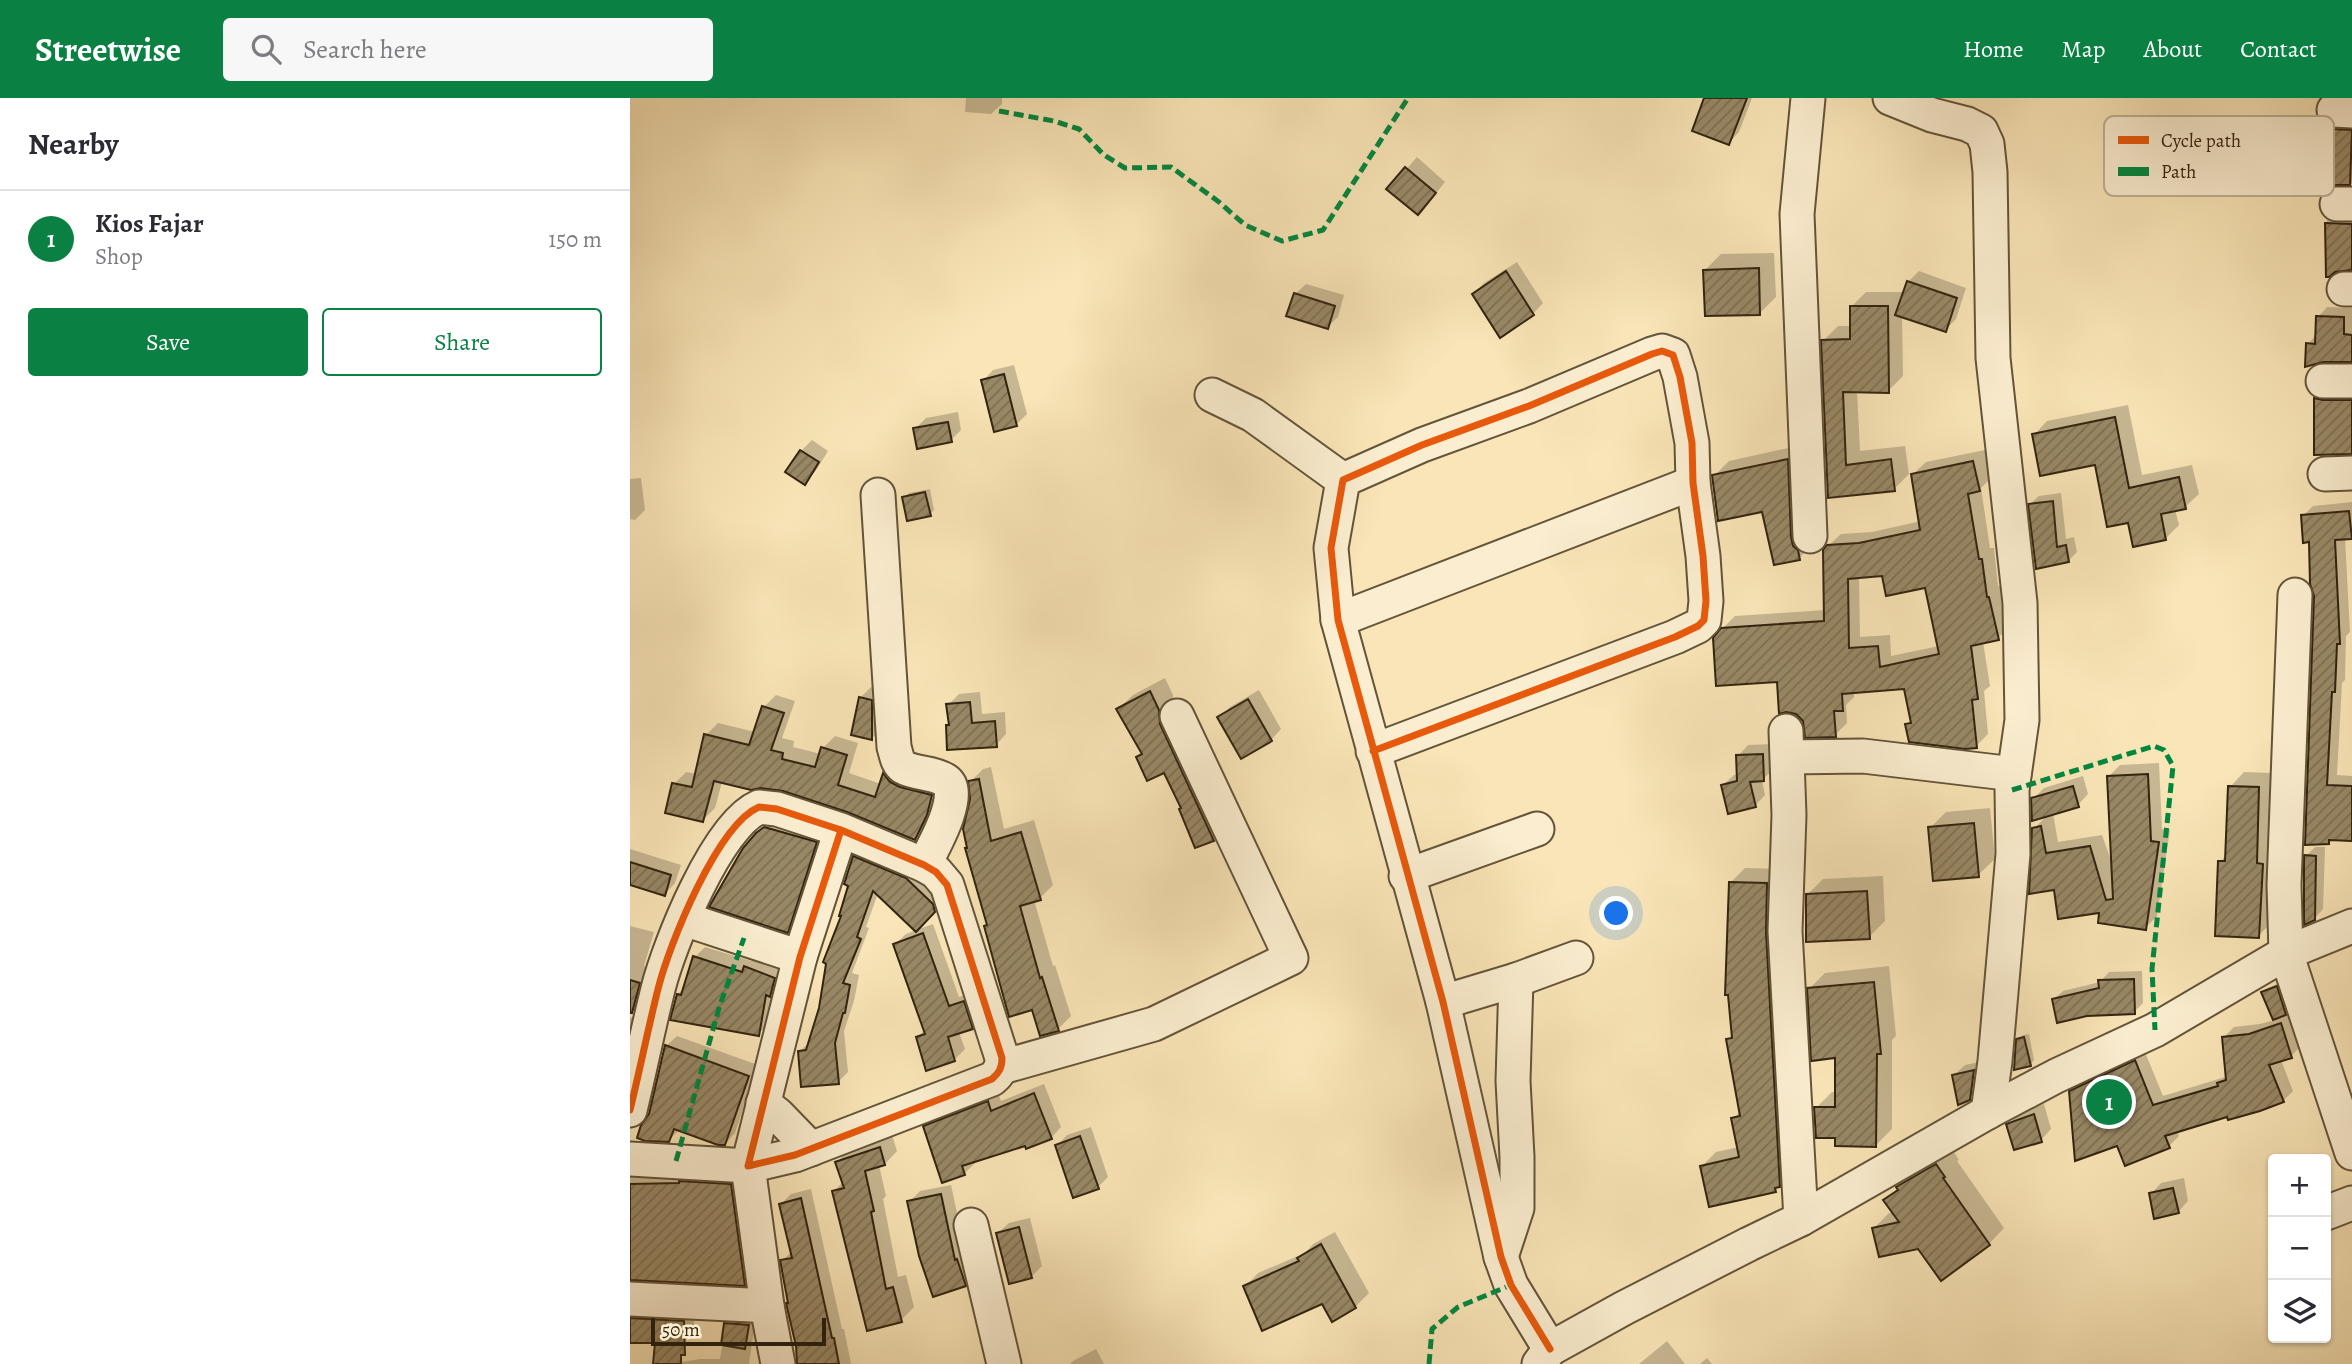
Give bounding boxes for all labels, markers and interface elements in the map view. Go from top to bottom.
search box [223,18,713,81]
text: Streetwise [35,27,181,72]
icon: search [247,30,285,68]
text: Search here [303,32,427,67]
text: Home [1963,33,2024,65]
text: Map [2062,33,2106,65]
text: About [2144,33,2202,65]
text: Contact [2240,33,2317,65]
legend [2104,116,2334,196]
text: Nearby [28,124,119,164]
text: Cycle path [2161,128,2241,154]
text: Path [2161,159,2196,185]
text: Kios Fajar [95,206,204,241]
text: 1 [47,224,55,255]
text: 150 m [548,224,602,255]
text: Shop [95,241,143,272]
button: Save [28,308,308,376]
button: Share [322,308,602,376]
your location [1599,896,1633,930]
pin: 1 [2086,1076,2132,1128]
map controls [2268,1154,2331,1343]
button: + [2268,1154,2331,1217]
button: − [2268,1217,2331,1280]
button: layers [2268,1280,2331,1343]
scale bar [651,1315,826,1347]
text: 50 m [662,1317,700,1343]

